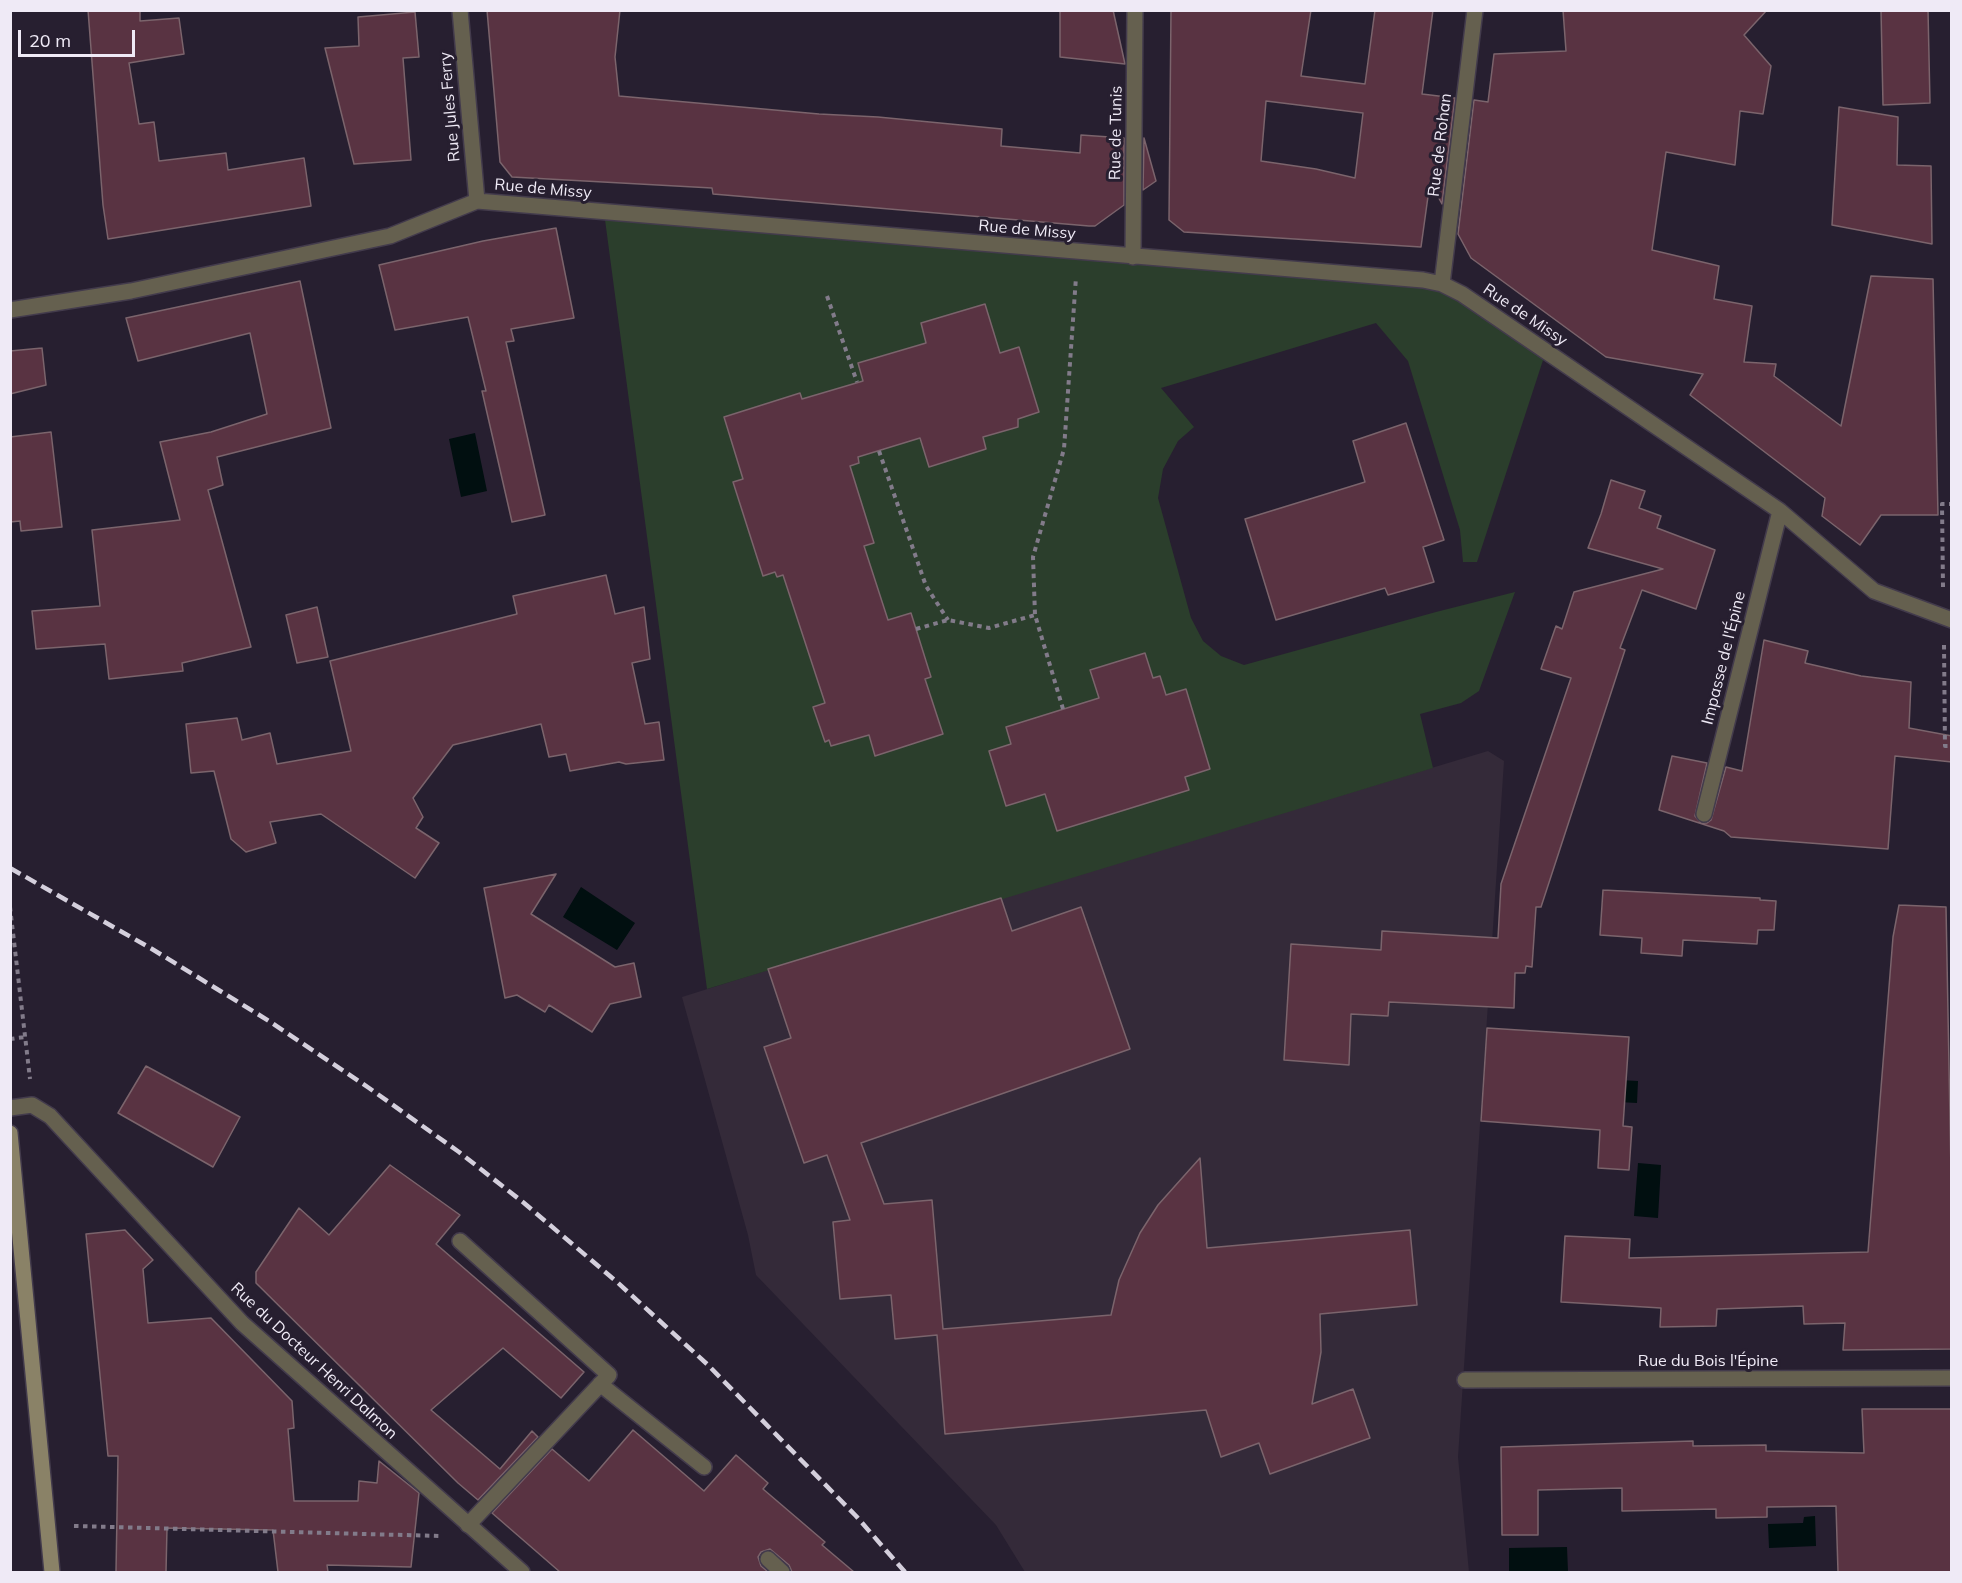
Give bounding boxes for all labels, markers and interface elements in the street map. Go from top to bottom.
scale bar [21,18,138,56]
text: 20 m [29,29,71,52]
street label: Rue Jules Ferry [436,51,464,163]
street label: Rue de Tunis [1106,86,1126,180]
street label: Rue de Rohan [1424,92,1456,198]
street label: Rue de Missy [494,175,592,203]
street label: Rue de Missy [978,216,1076,244]
street label: Rue de Missy [1479,280,1571,350]
street label: Impasse de l'Épine [1698,589,1750,727]
street label: Rue du Docteur Henri Dalmon [227,1279,401,1443]
street label: Rue du Bois l'Épine [1638,1351,1778,1371]

